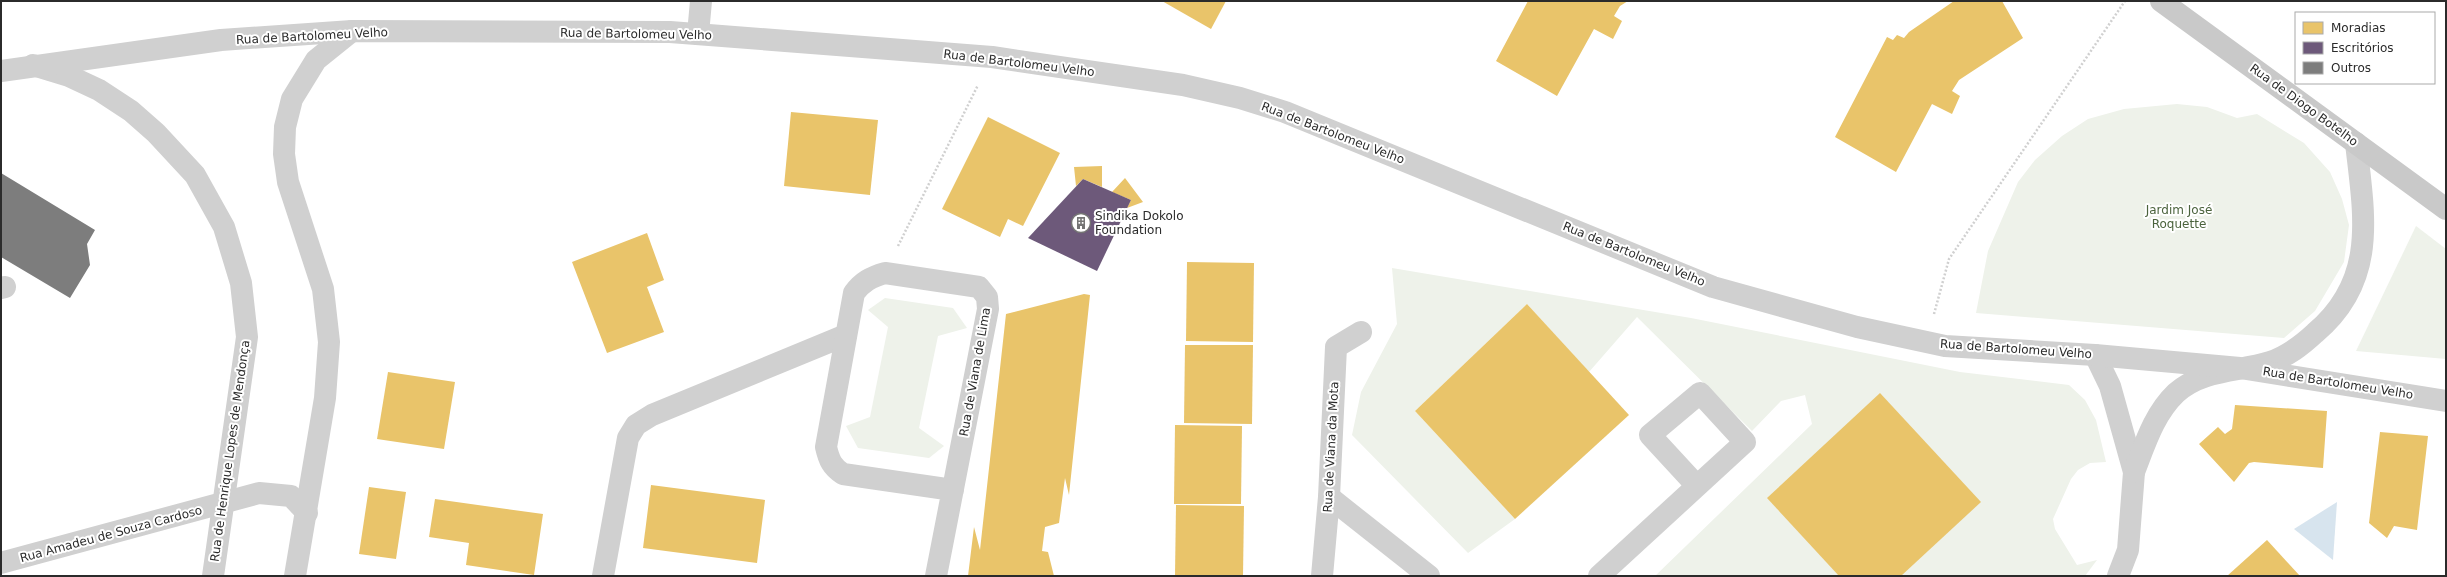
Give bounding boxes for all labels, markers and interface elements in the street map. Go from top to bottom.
legend [2295,12,2435,84]
text: Moradias [2331,21,2386,35]
street label: Rua de Bartolomeu Velho [236,25,388,47]
street label: Rua de Bartolomeu Velho [560,26,712,42]
text: Escritórios [2331,41,2394,55]
street label: Rua de Bartolomeu Velho [943,47,1095,79]
street label: Rua de Diogo Botelho [2247,61,2361,149]
text: Outros [2331,61,2371,75]
street label: Rua de Bartolomeu Velho [1260,99,1406,167]
park label: Jardim José Roquette [2145,203,2212,231]
place label: Sindika Dokolo Foundation [1095,209,1184,237]
building icon: Sindika Dokolo Foundation [1070,212,1092,234]
street label: Rua de Bartolomeu Velho [1561,219,1707,289]
street label: Rua de Viana de Lima [957,306,993,438]
street label: Rua de Bartolomeu Velho [1940,337,2092,361]
street label: Rua de Henrique Lopes de Mendonça [208,339,252,563]
street label: Rua de Bartolomeu Velho [2262,364,2414,402]
street label: Rua de Viana da Mota [1321,381,1341,513]
street label: Rua Amadeu de Souza Cardoso [18,503,204,565]

